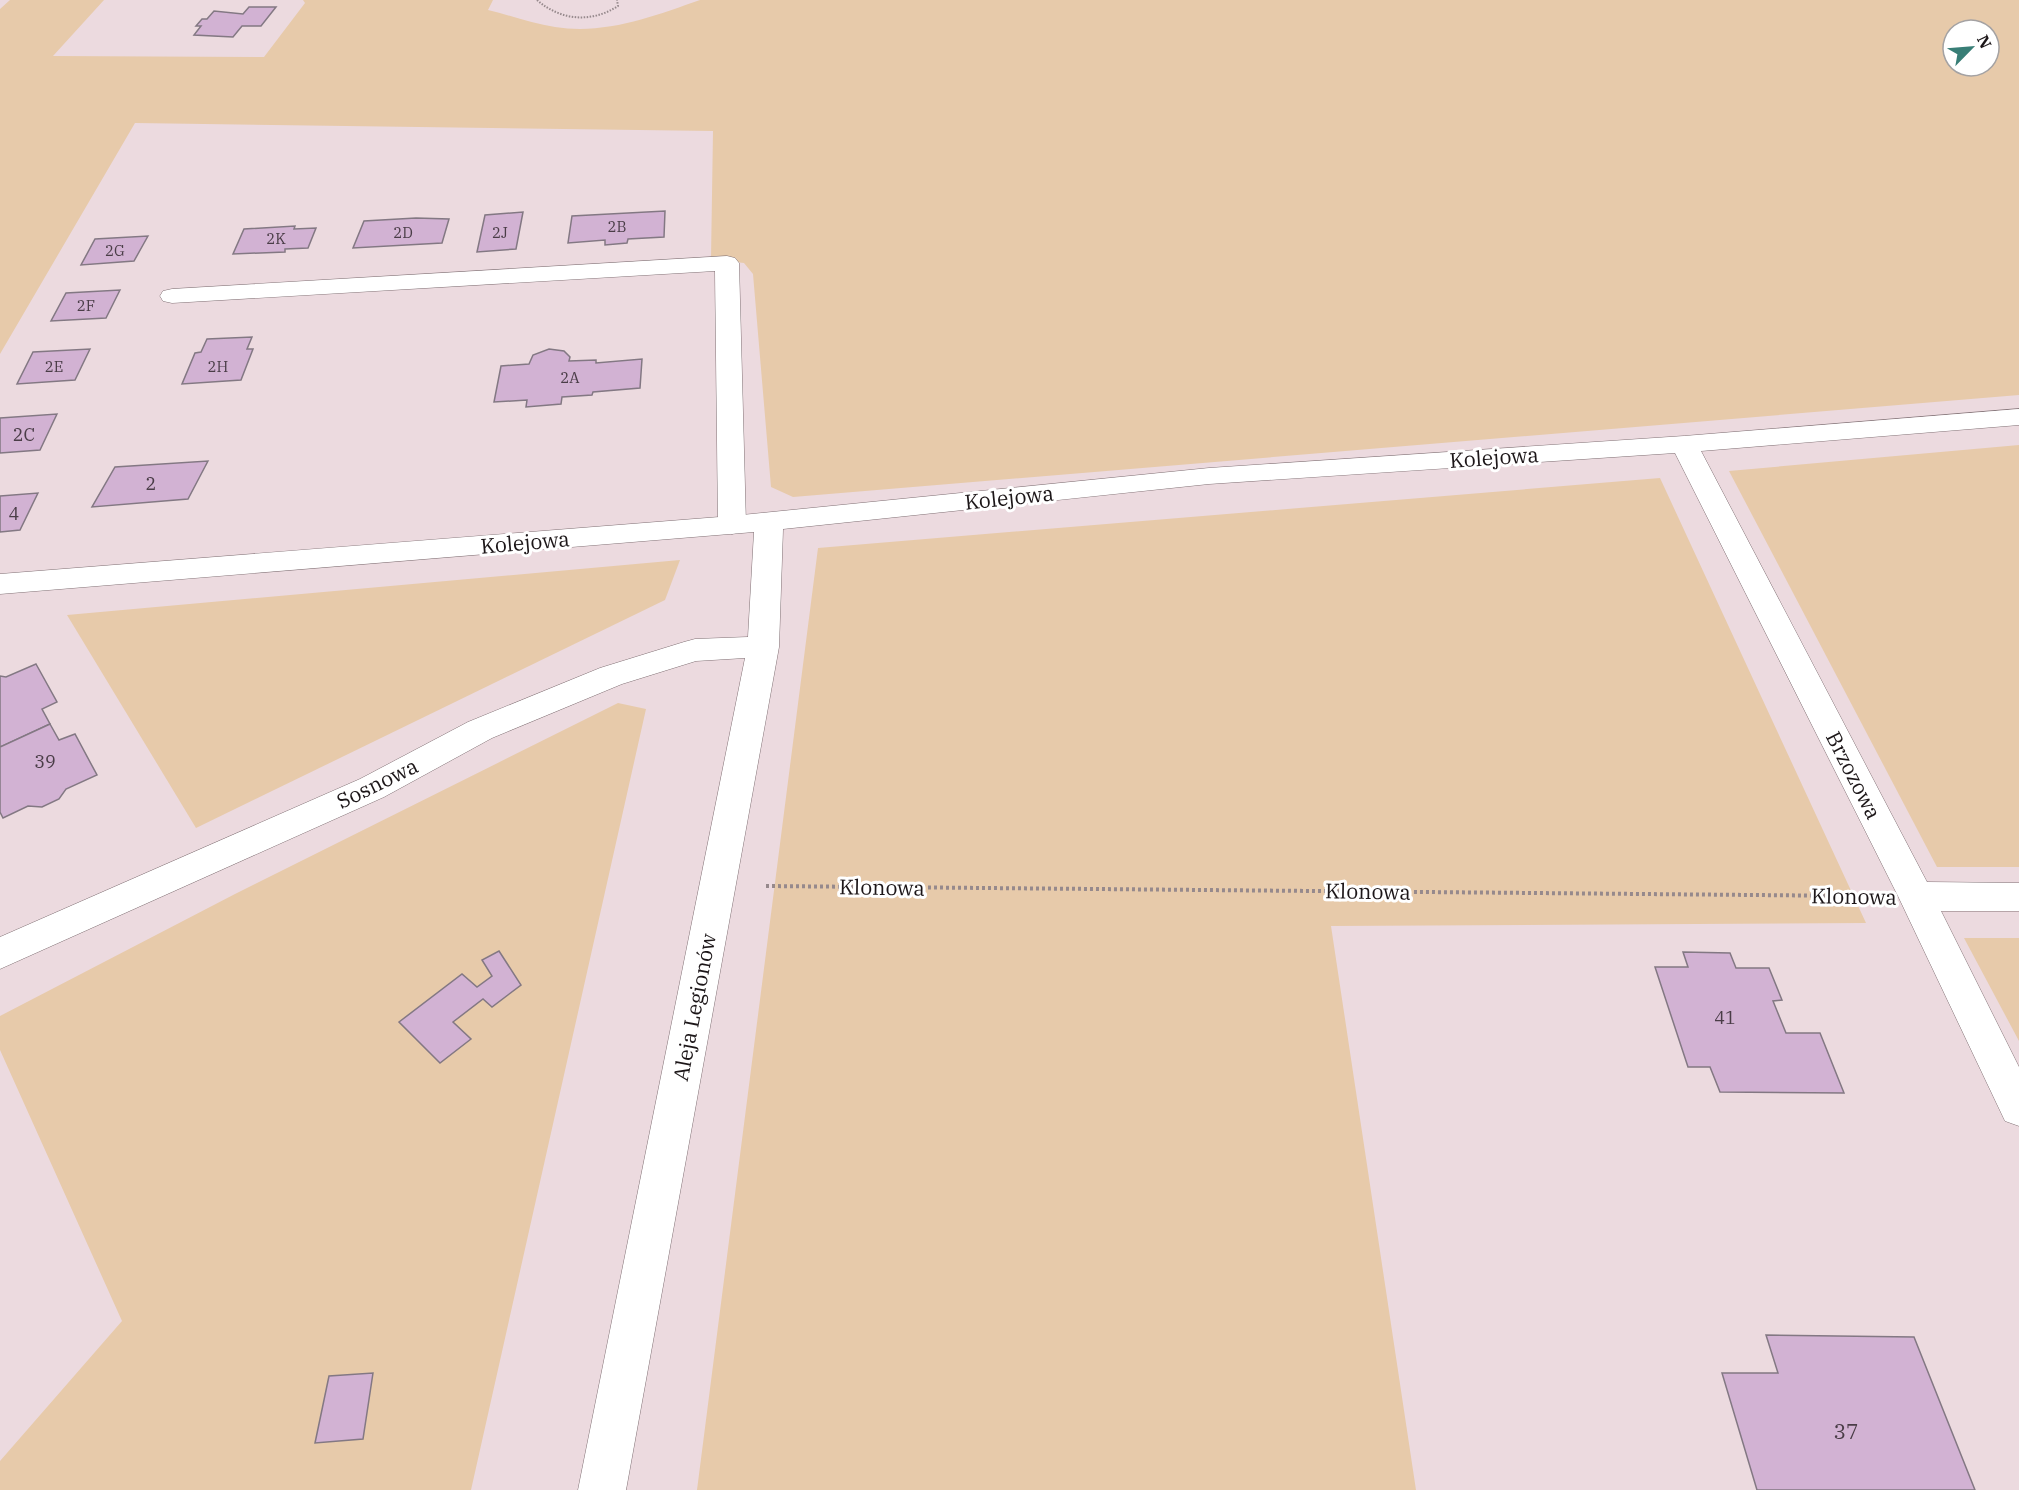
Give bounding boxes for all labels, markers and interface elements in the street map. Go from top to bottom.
north arrow [1941,18,2001,78]
text: N [1973,32,1996,52]
house number: 2B [607,217,627,236]
house number: 2D [393,223,413,242]
house number: 2J [492,223,508,242]
house number: 2K [266,229,286,248]
house number: 2G [105,241,125,260]
house number: 2F [77,296,95,315]
house number: 2E [45,357,63,376]
house number: 2H [208,357,228,376]
house number: 2A [560,368,580,387]
house number: 2C [13,423,35,446]
street label: Kolejowa [1448,440,1540,474]
house number: 2 [146,472,156,495]
street label: Kolejowa [963,478,1055,516]
house number: 4 [9,502,19,525]
street label: Kolejowa [479,524,571,560]
street label: Brzozowa [1820,726,1888,824]
house number: 39 [34,750,56,773]
street label: Sosnowa [332,751,422,815]
street label: Klonowa [839,872,925,902]
street label: Klonowa [1325,876,1411,906]
street label: Klonowa [1811,881,1897,911]
street label: Aleja Legionów [666,930,722,1083]
house number: 41 [1714,1006,1736,1029]
house number: 37 [1833,1417,1859,1445]

